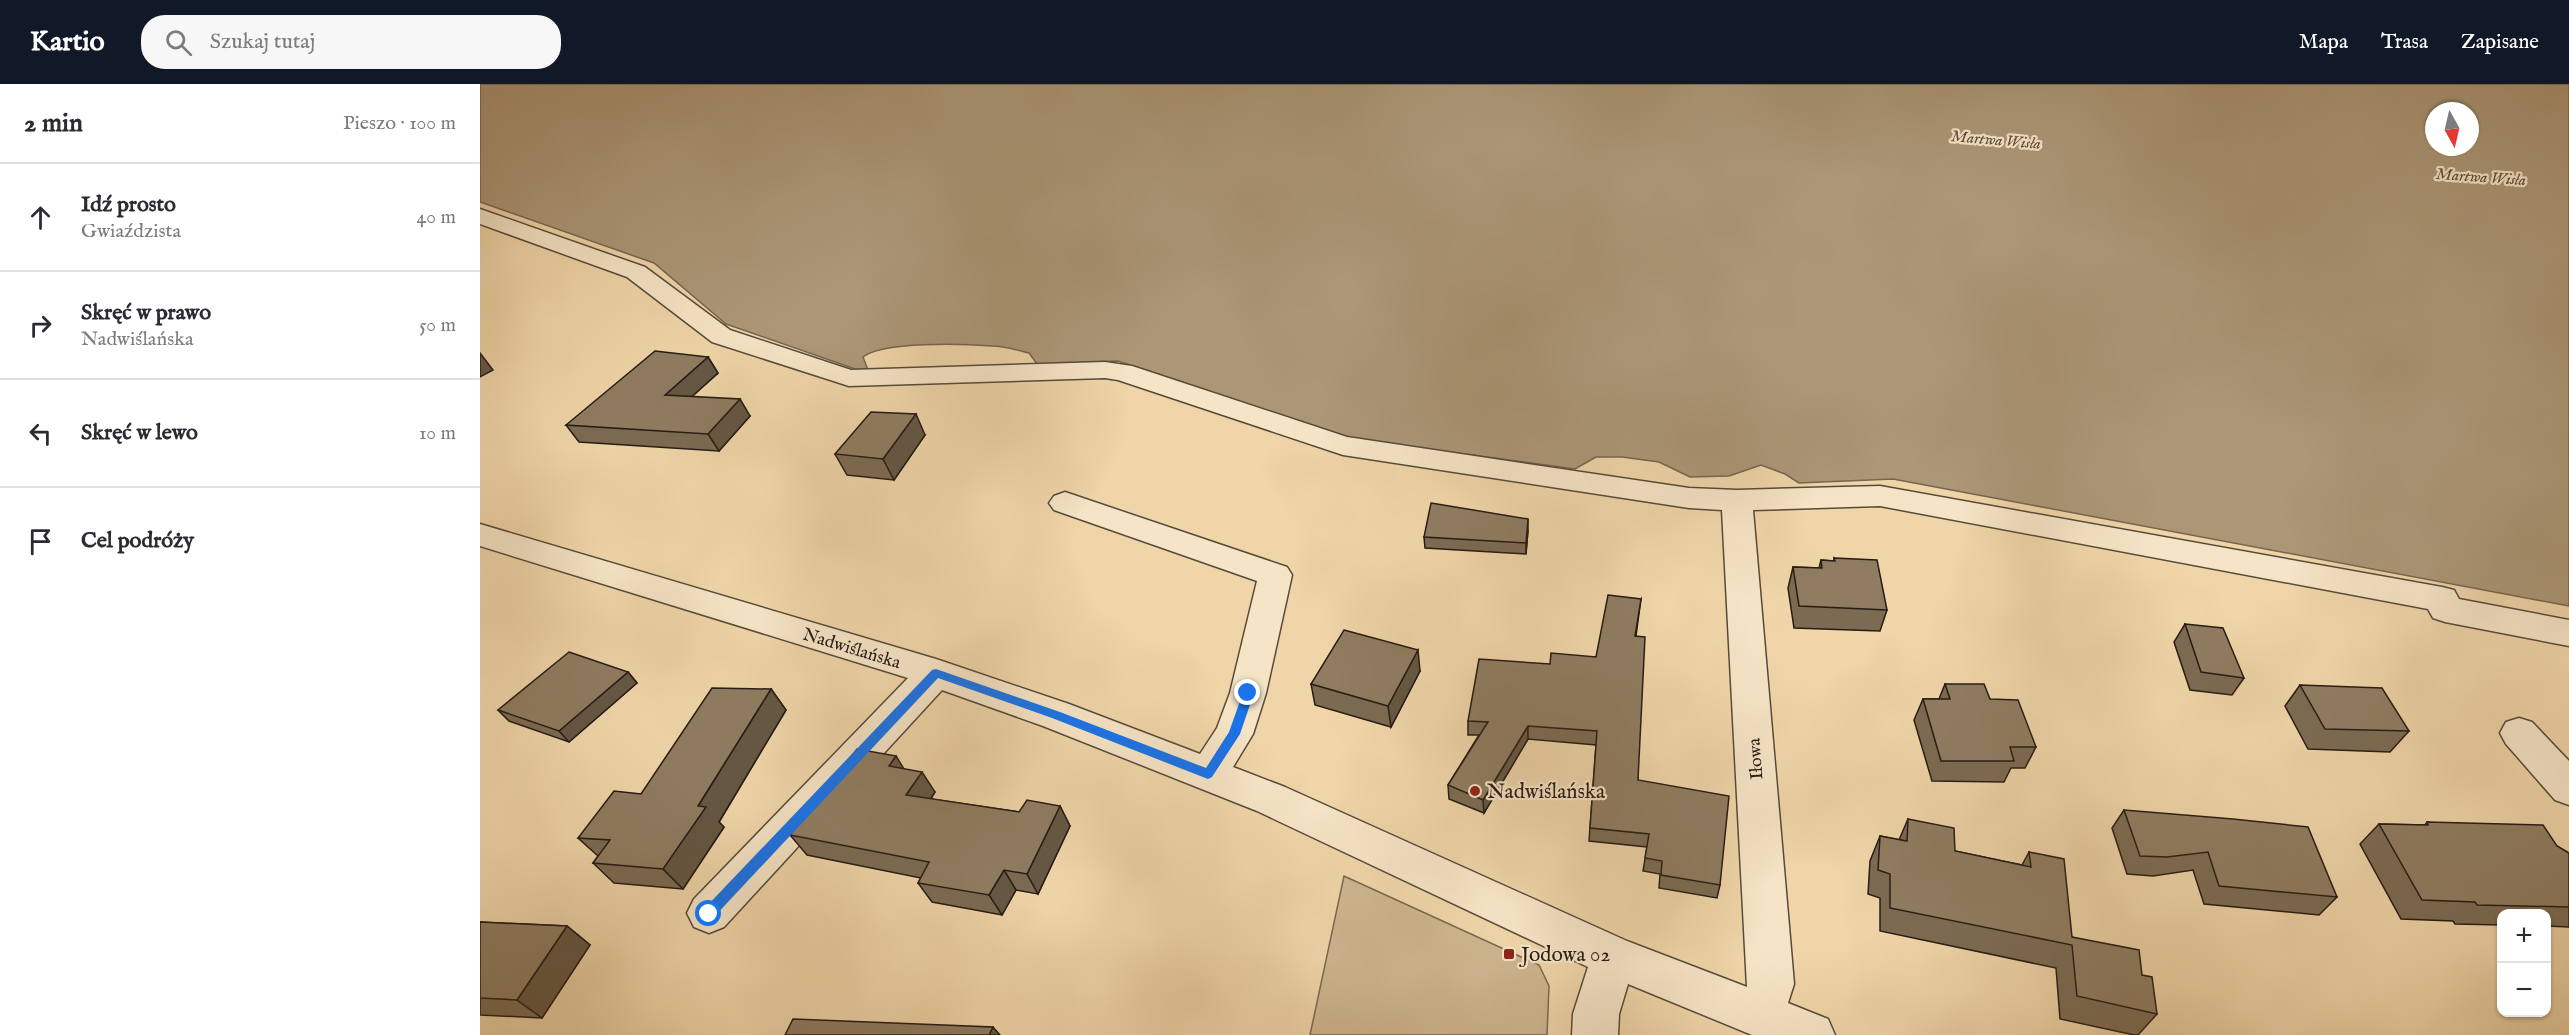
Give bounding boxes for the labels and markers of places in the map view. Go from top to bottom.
place label: Nadwiślańska [1487,779,1606,806]
marker: Nadwiślańska [1468,784,1482,798]
place label: Jodowa 02 [1519,942,1610,969]
marker: Jodowa 02 [1502,947,1516,961]

